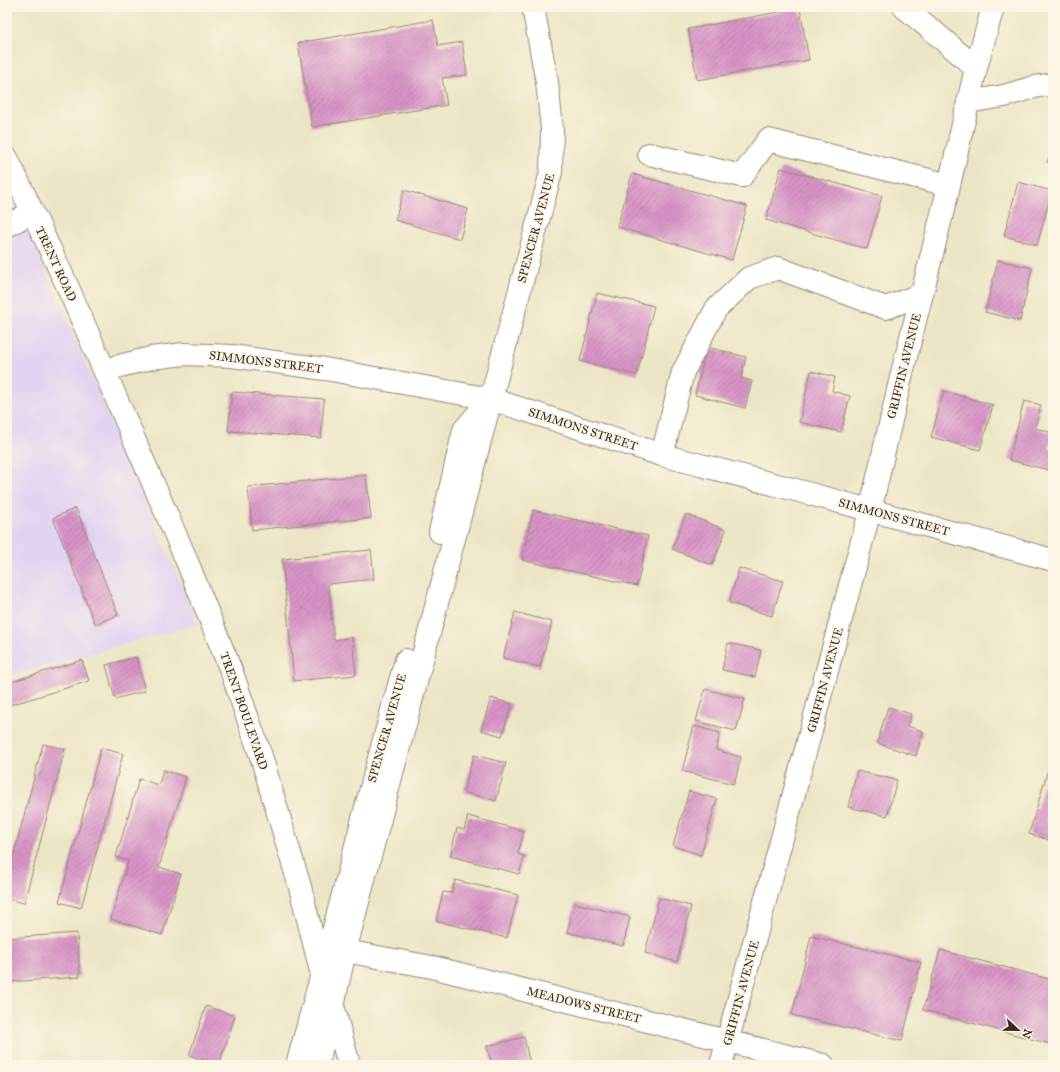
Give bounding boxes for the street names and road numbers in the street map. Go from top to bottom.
street label: SPENCER AVENUE [515,171,557,284]
street label: TRENT ROAD [33,224,79,304]
street label: GRIFFIN AVENUE [884,311,924,420]
street label: SIMMONS STREET [208,348,324,376]
street label: SIMMONS STREET [527,405,639,453]
street label: SIMMONS STREET [837,495,951,539]
street label: GRIFFIN AVENUE [804,625,846,734]
street label: TRENT BOULEVARD [217,650,271,772]
street label: SPENCER AVENUE [365,672,409,784]
street label: GRIFFIN AVENUE [720,938,762,1047]
street label: MEADOWS STREET [525,984,643,1026]

